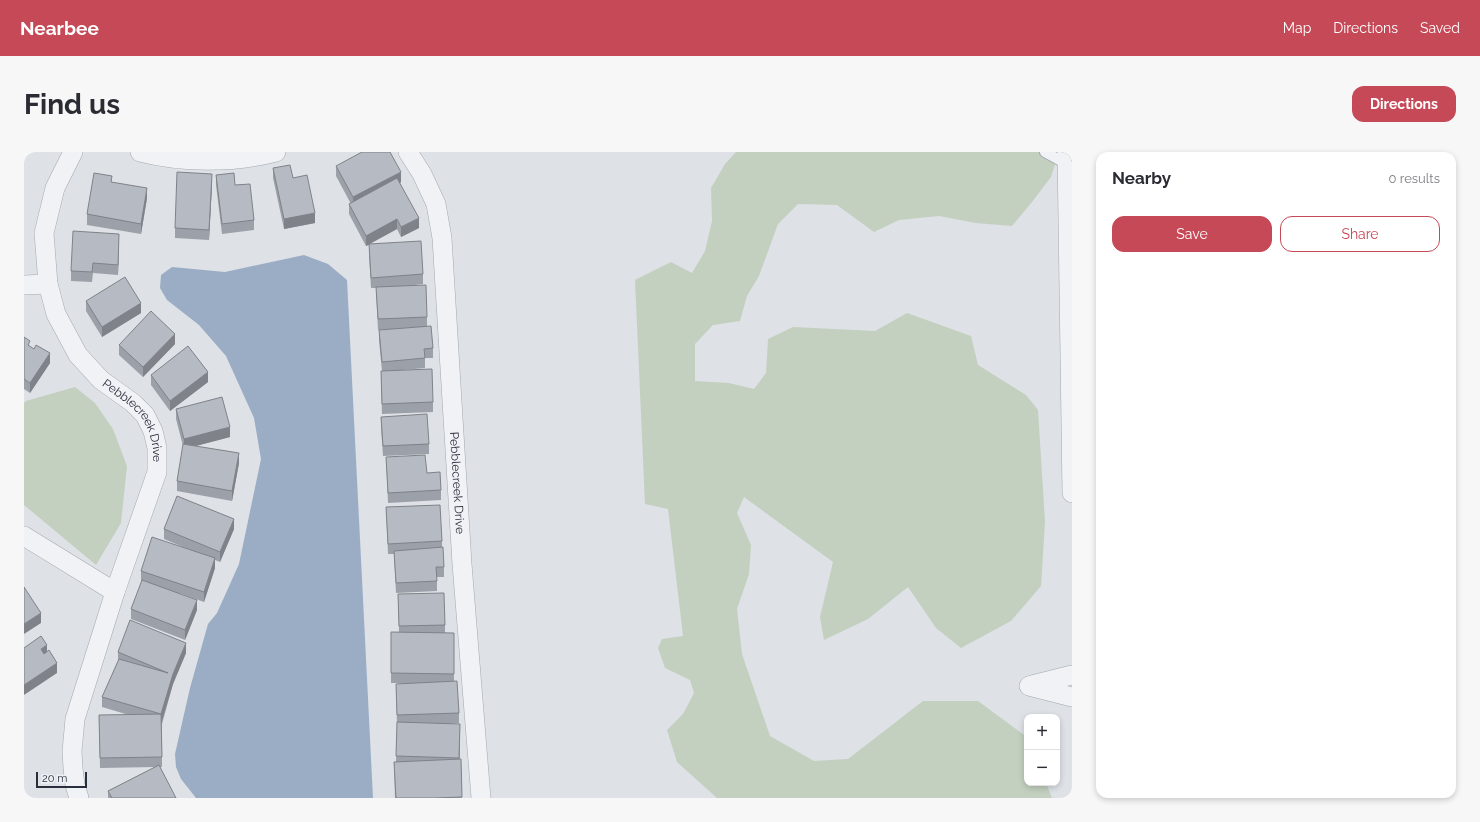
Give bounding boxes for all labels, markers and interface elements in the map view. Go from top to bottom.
text: Nearbee [20,17,99,39]
text: Map [1283,20,1311,36]
text: Directions [1333,20,1398,36]
text: Saved [1420,20,1460,36]
button: Directions [1352,86,1456,122]
text: Find us [24,88,120,121]
text: Nearby [1112,168,1171,188]
text: 0 results [1389,171,1440,186]
button: Save [1112,216,1272,252]
button: Share [1280,216,1440,252]
street label: Pebblecreek Drive [100,376,164,462]
street label: Pebblecreek Drive [447,431,467,534]
map controls [1024,714,1060,786]
button: + [1024,714,1060,750]
button: − [1024,750,1060,786]
scale bar [36,770,87,789]
text: 20 m [42,772,67,785]

